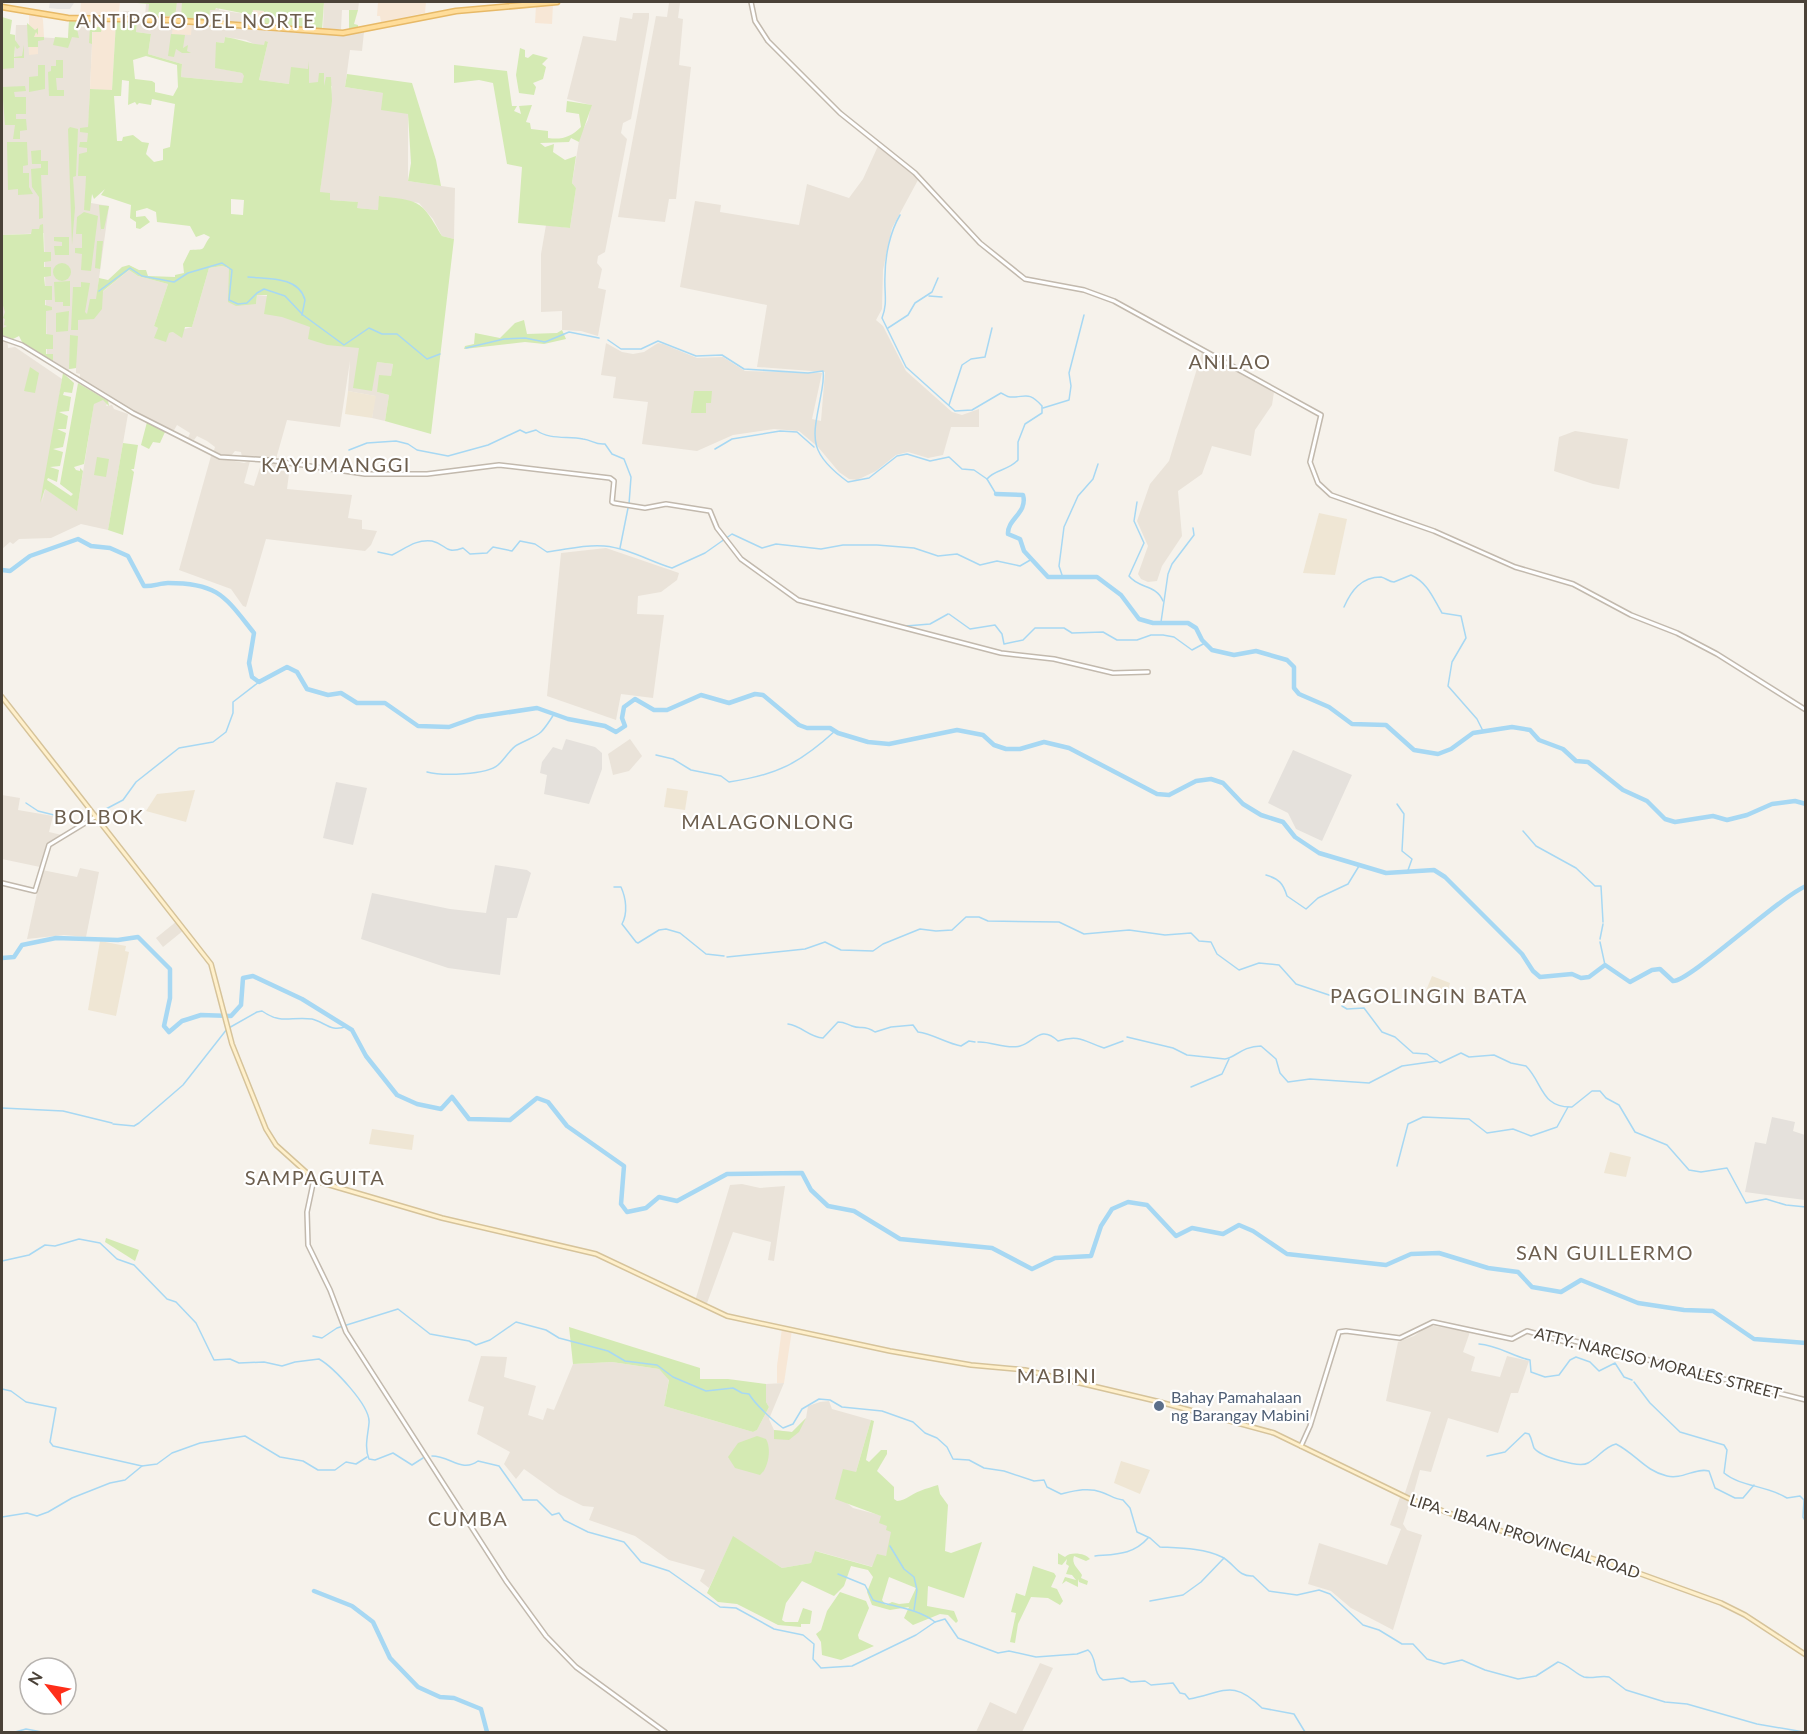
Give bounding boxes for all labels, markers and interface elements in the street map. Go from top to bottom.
district label: ANTIPOLO DEL NORTE [76,8,316,32]
district label: ANILAO [1189,349,1271,373]
district label: KAYUMANGGI [261,452,411,476]
district label: BOLBOK [54,804,144,828]
district label: MALAGONLONG [681,809,855,833]
district label: PAGOLINGIN BATA [1330,983,1528,1007]
district label: SAMPAGUITA [245,1165,385,1189]
district label: SAN GUILLERMO [1516,1240,1694,1264]
street label: ATTY. NARCISO MORALES STREET [1533,1323,1784,1403]
district label: MABINI [1017,1363,1097,1387]
place label: Bahay Pamahalaan ng Barangay Mabini [1171,1387,1309,1424]
marker: Bahay Pamahalaan ng Barangay Mabini [1152,1399,1166,1413]
street label: LIPA - IBAAN PROVINCIAL ROAD [1407,1489,1643,1582]
district label: CUMBA [428,1506,508,1530]
north arrow [18,1656,78,1716]
text: N [23,1668,46,1688]

